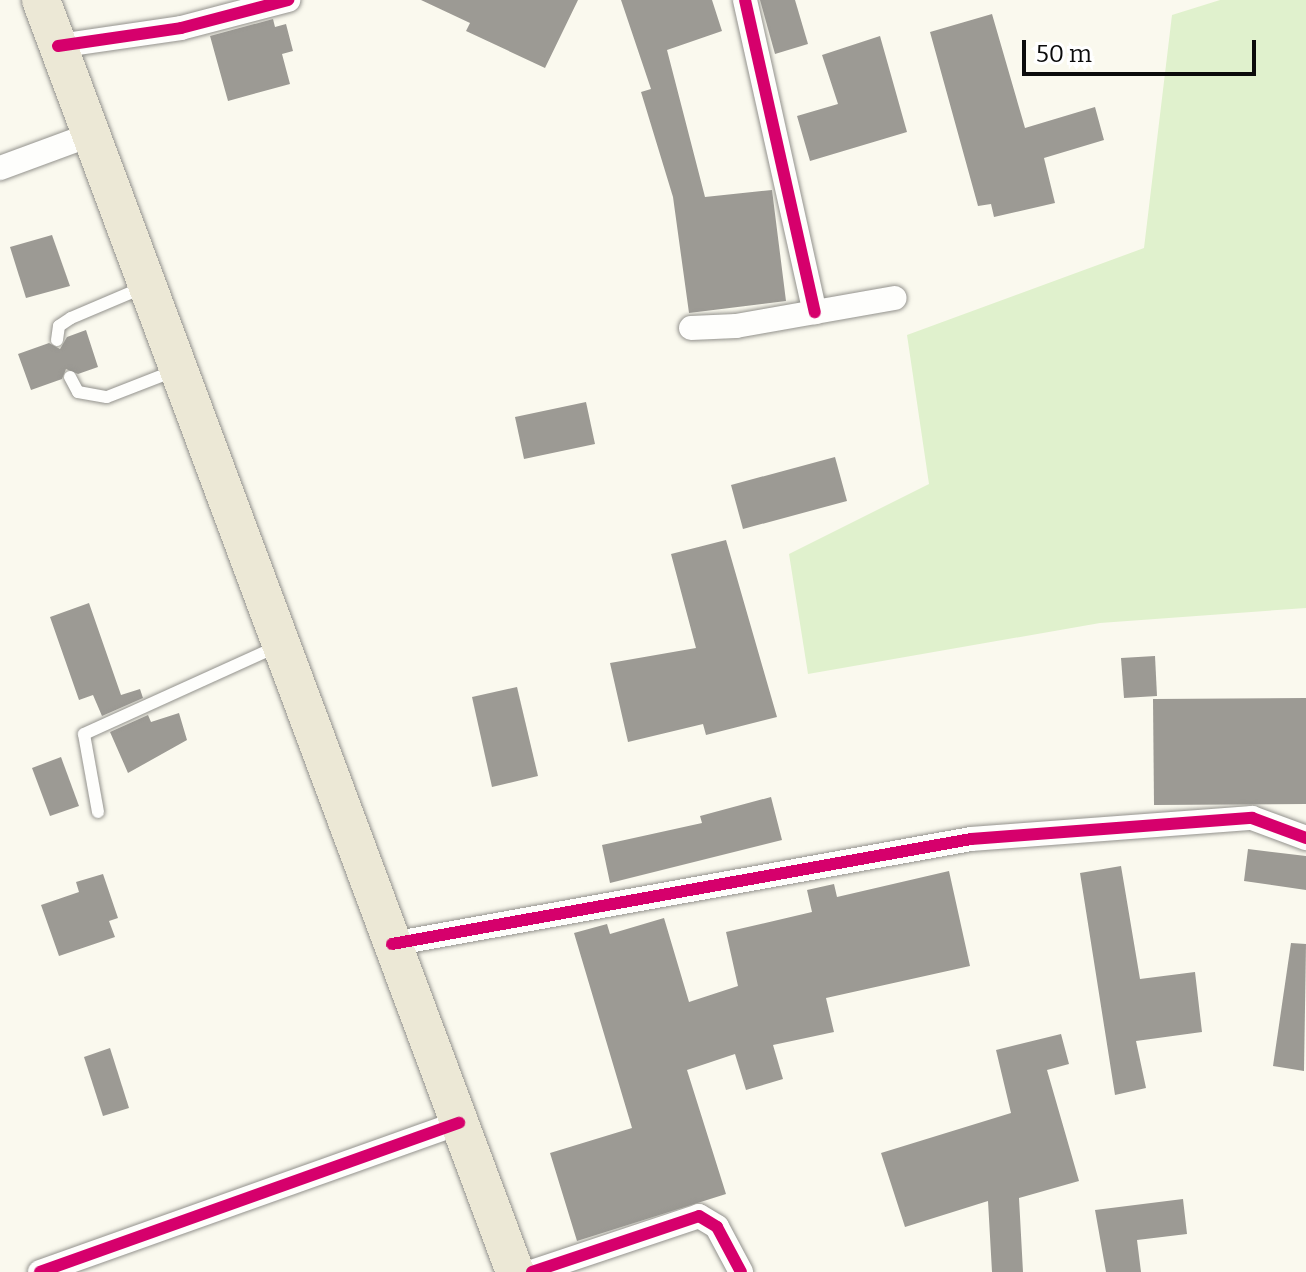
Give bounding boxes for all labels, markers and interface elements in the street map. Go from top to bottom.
scale bar [1026,24,1260,74]
text: 50 m [1036,40,1092,68]

